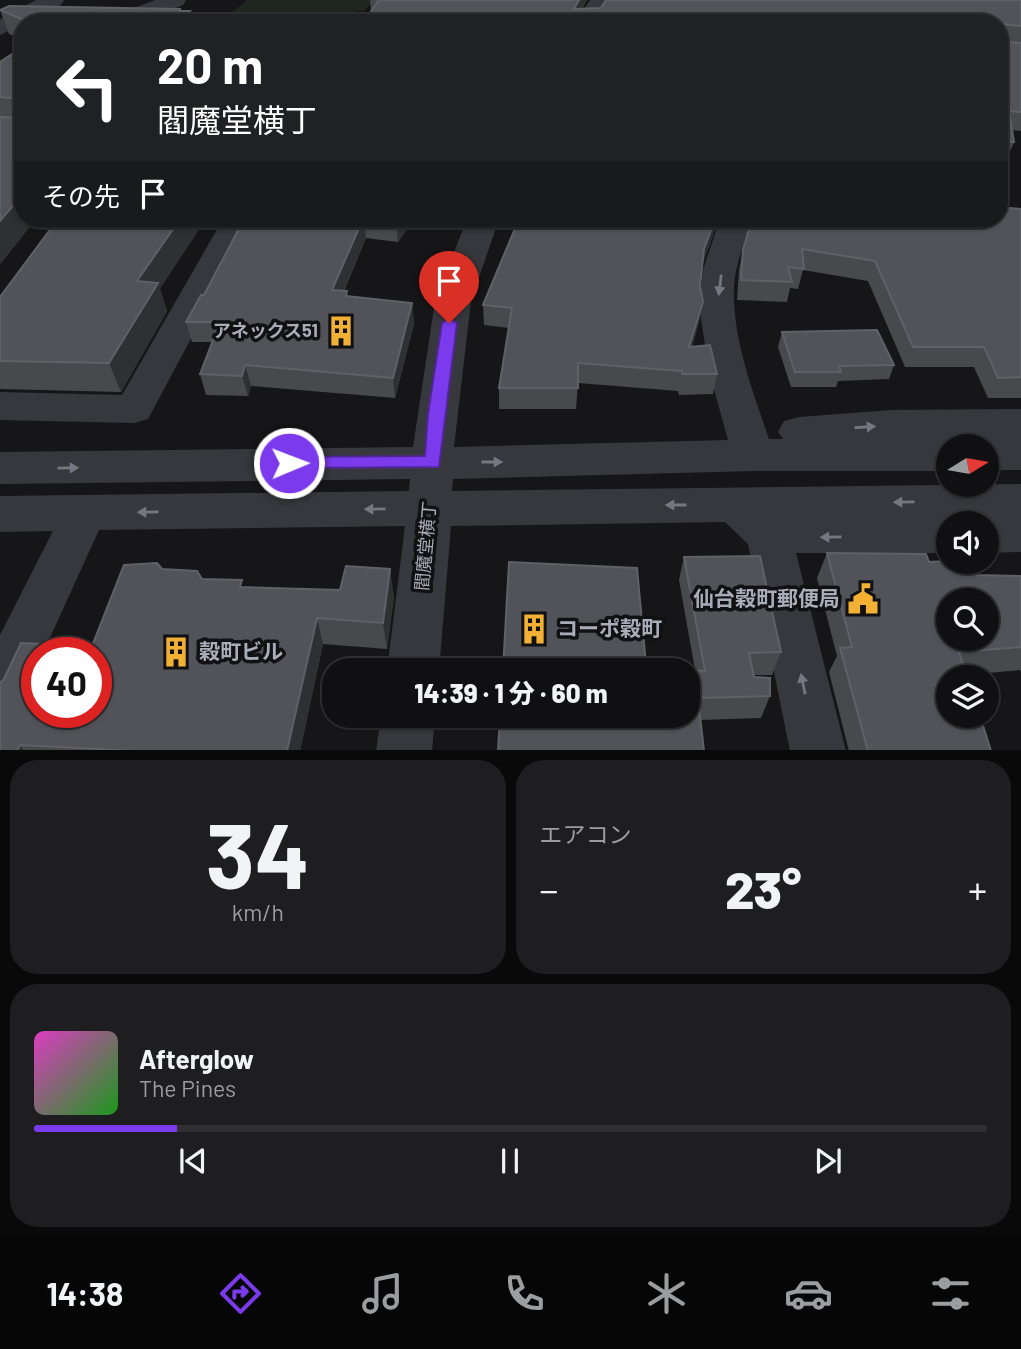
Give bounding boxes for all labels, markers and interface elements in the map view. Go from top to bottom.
text: 20 m [157,35,263,94]
icon: left [42,42,133,133]
text: 閻魔堂横丁 [157,100,317,138]
icon: arrive [134,175,172,213]
text: その先 [42,180,120,211]
pin [419,251,479,323]
icon: arrive [430,262,468,300]
one-way arrow [714,274,725,296]
building icon: アネックス51 [324,314,358,348]
place label: アネックス51 [213,319,318,341]
one-way arrow [854,421,876,432]
position arrow [252,426,326,500]
north arrow [936,434,999,497]
map controls [936,434,999,728]
one-way arrow [481,456,503,468]
one-way arrow [57,462,79,474]
one-way arrow [893,497,915,508]
one-way arrow [665,499,687,511]
street label: 閻魔堂横丁 [410,500,440,592]
one-way arrow [364,503,386,515]
one-way arrow [137,506,159,518]
button: sound [936,511,999,574]
one-way arrow [820,531,842,543]
public building icon: 仙台穀町郵便局 [846,582,880,616]
place label: 仙台穀町郵便局 [693,585,840,610]
button: search [936,588,999,651]
building icon: コーポ穀町 [517,612,551,646]
place label: コーポ穀町 [557,615,662,640]
building icon: 穀町ビル [159,635,193,669]
speed limit sign: 40 [21,637,112,728]
place label: 穀町ビル [199,638,283,663]
button: layers [936,665,999,728]
one-way arrow [797,673,808,695]
text: 14:39 · 1 分 · 60 m [414,677,608,708]
text: 34 [206,798,310,907]
text: エアコン [540,820,632,848]
text: 23° [725,857,802,919]
text: − [540,866,559,912]
text: + [968,866,987,912]
text: km/h [232,898,284,926]
text: Afterglow [139,1043,254,1074]
text: The Pines [139,1074,236,1102]
icon: previous [174,1142,212,1180]
icon: pause [491,1142,529,1180]
icon: next [809,1142,847,1180]
icon: directions [216,1269,265,1318]
icon: music [358,1269,407,1318]
icon: phone [500,1269,549,1318]
icon: climate [642,1269,691,1318]
icon: car [784,1269,833,1318]
icon: filters [926,1269,975,1318]
text: 14:38 [46,1274,123,1312]

